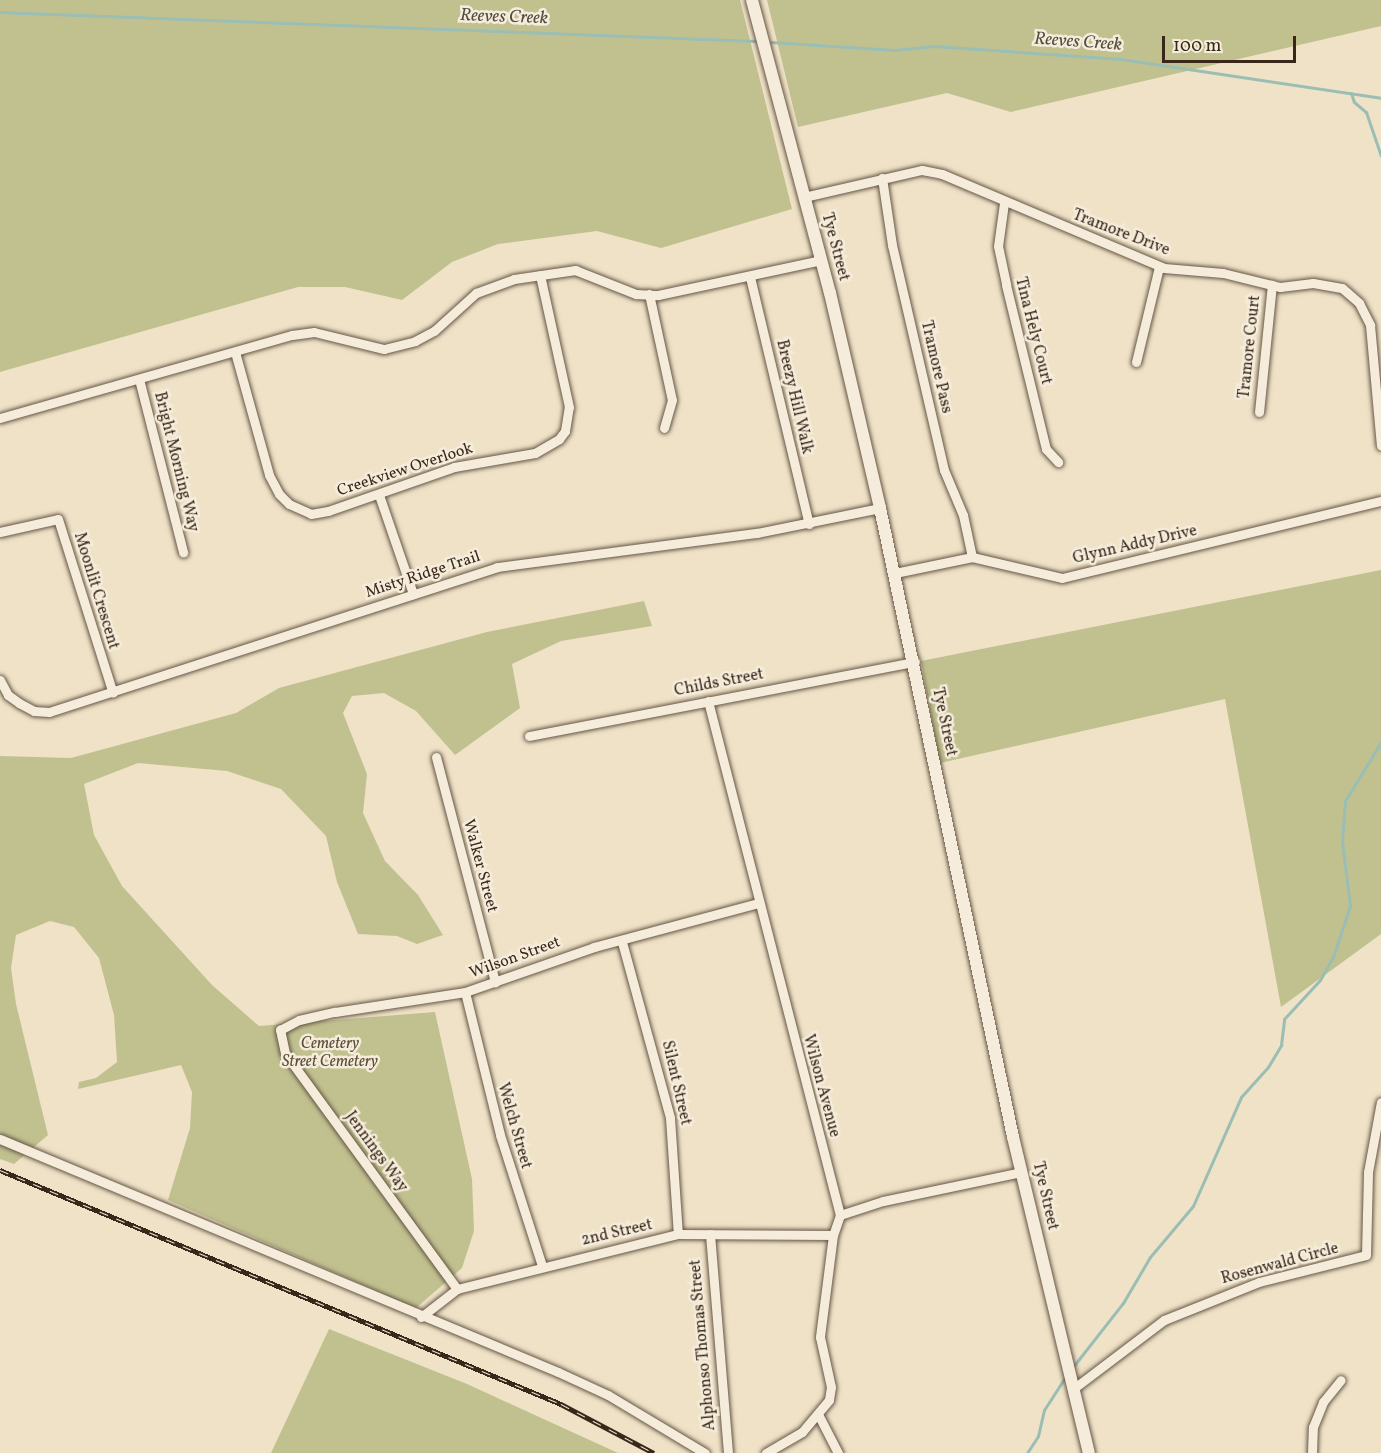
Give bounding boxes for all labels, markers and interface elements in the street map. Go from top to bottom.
water label: Reeves Creek [460,6,548,30]
scale bar [1165,24,1298,62]
water label: Reeves Creek [1033,29,1123,57]
text: 100 m [1173,34,1222,59]
street label: Tramore Drive [1070,206,1172,260]
street label: Tye Street [817,211,853,283]
street label: Tina Hely Court [1010,275,1056,387]
street label: Tramore Court [1235,294,1265,400]
street label: Tramore Pass [916,319,956,415]
street label: Breezy Hill Walk [771,337,817,457]
street label: Bright Morning Way [149,390,203,534]
street label: Creekview Overlook [335,439,475,501]
street label: Glynn Addy Drive [1071,521,1199,569]
street label: Moonlit Crescent [69,530,123,652]
street label: Misty Ridge Trail [363,547,483,603]
street label: Childs Street [673,665,765,701]
street label: Tye Street [927,686,961,758]
street label: Walker Street [458,817,502,915]
street label: Wilson Street [467,933,563,983]
street label: Wilson Avenue [798,1033,844,1139]
park label: Cemetery Street Cemetery [282,1034,378,1072]
street label: Silent Street [657,1039,695,1127]
street label: Welch Street [493,1081,535,1171]
street label: Jennings Way [340,1108,412,1196]
street label: Tye Street [1028,1160,1062,1232]
street label: 2nd Street [580,1216,654,1250]
street label: Rosenwald Circle [1219,1239,1341,1289]
street label: Alphonso Thomas Street [686,1258,720,1432]

